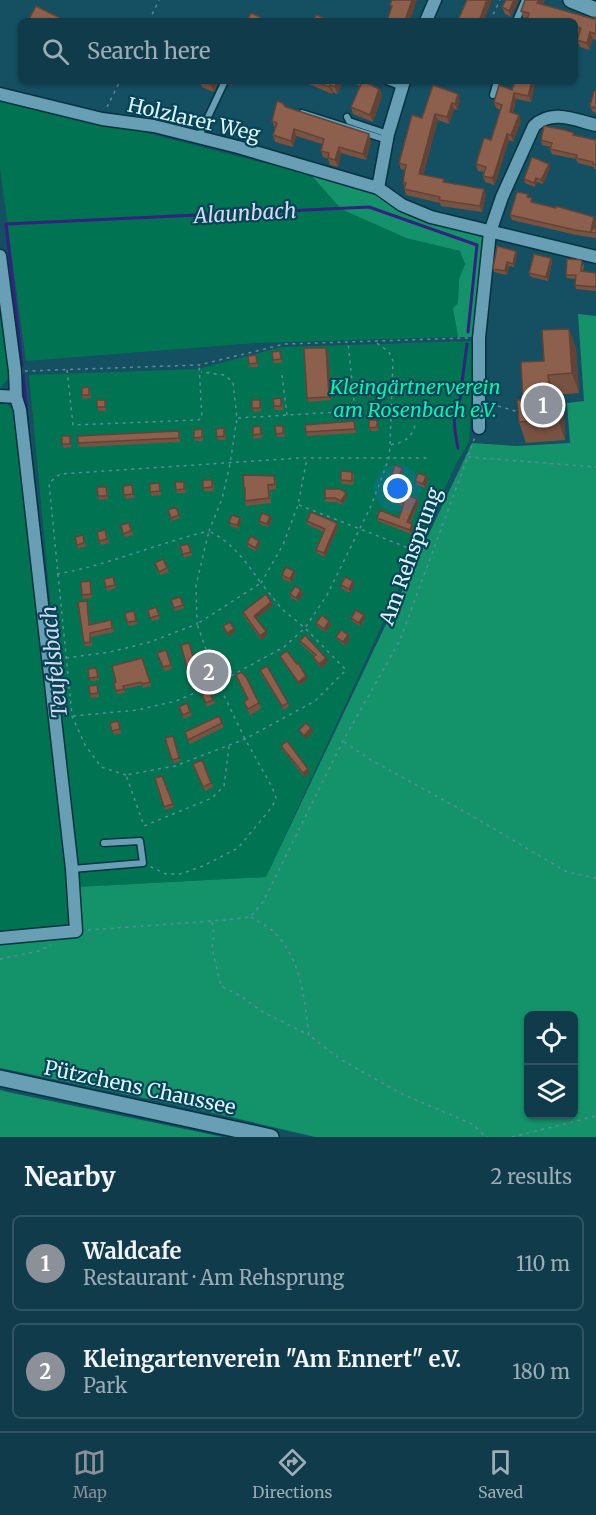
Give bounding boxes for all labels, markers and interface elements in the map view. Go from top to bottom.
search box [18,18,578,84]
icon: search [39,35,72,68]
text: Search here [87,37,210,65]
street label: Holzlarer Weg [125,92,263,146]
water label: Alaunbach [191,197,297,229]
park label: Kleingärtnerverein am Rosenbach e.V. [328,374,501,422]
pin: 1 [524,382,562,428]
your location [383,474,412,503]
street label: Am Rehsprung [373,484,446,629]
water label: Teufelsbach [35,605,73,719]
pin: 2 [190,650,228,694]
map controls [524,1011,578,1119]
button: locate [524,1011,578,1065]
street label: Pützchens Chaussee [42,1054,238,1120]
button: layers [524,1065,578,1119]
text: Nearby [24,1160,116,1193]
text: 2 results [490,1164,572,1189]
text: Waldcafe [83,1237,181,1265]
text: 1 [41,1251,50,1276]
text: 110 m [516,1251,570,1276]
text: Restaurant · Am Rehsprung [83,1265,344,1290]
text: Kleingartenverein "Am Ennert" e.V. [83,1345,461,1373]
text: 2 [40,1359,51,1384]
text: 180 m [512,1359,570,1384]
text: Park [83,1373,127,1398]
tab: Map [73,1446,107,1502]
tab: Directions [252,1446,332,1502]
tab: Saved [478,1446,523,1502]

